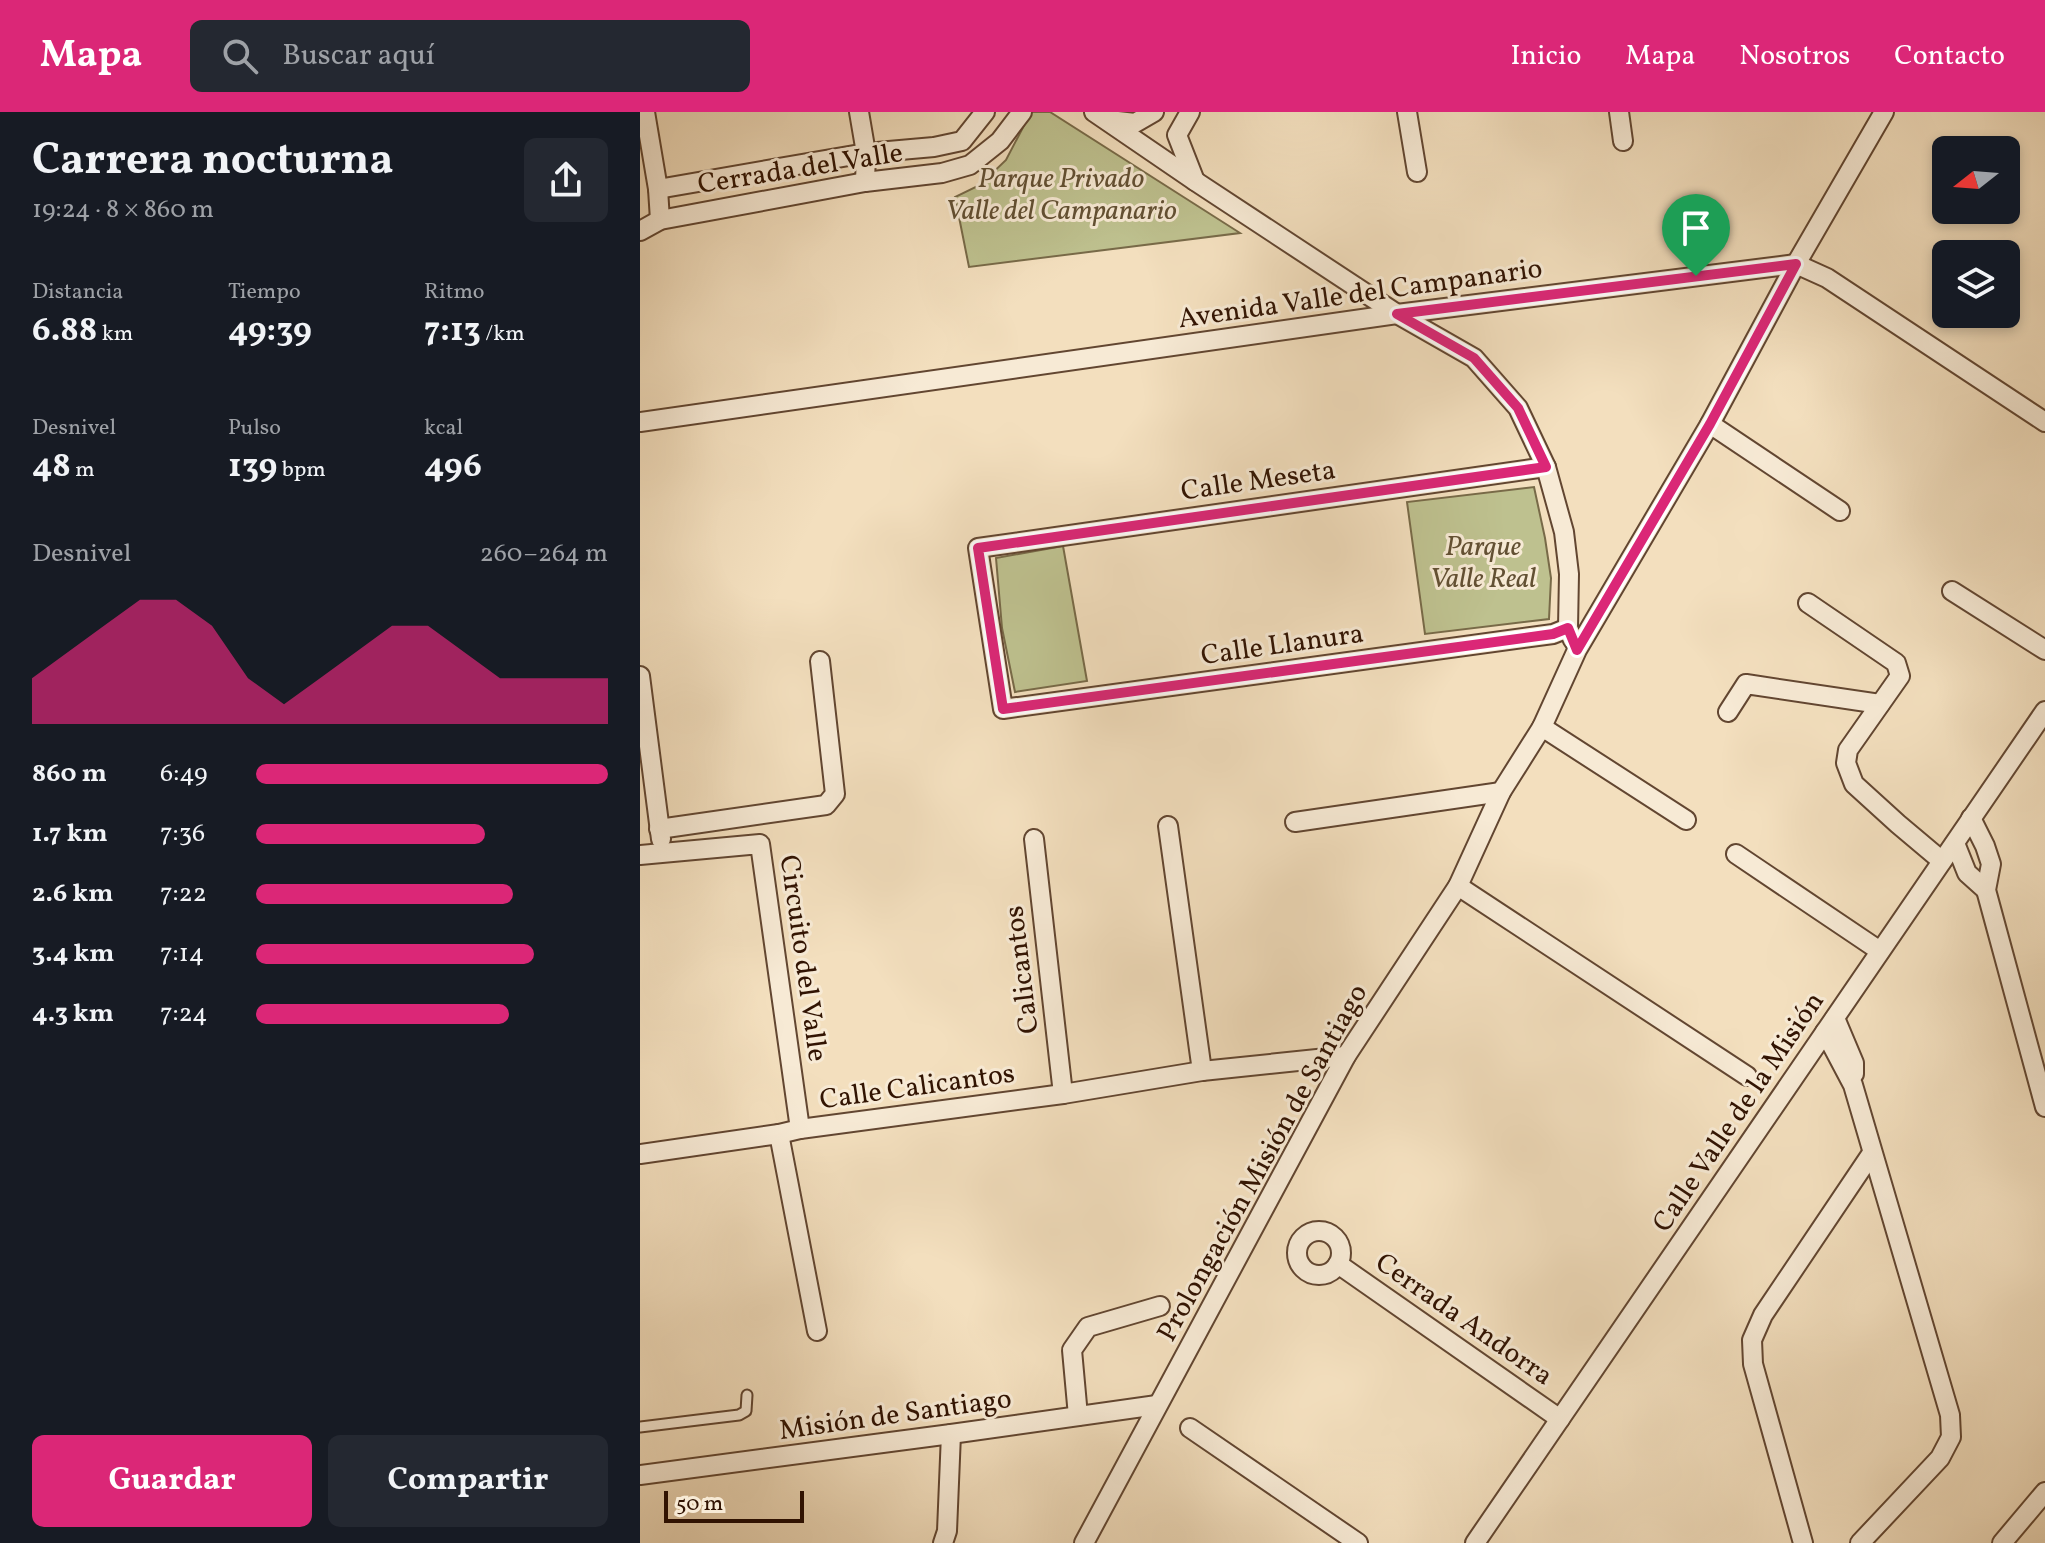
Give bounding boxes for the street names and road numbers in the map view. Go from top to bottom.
street label: Cerrada del Valle [695,134,906,205]
street label: Avenida Valle del Campanario [1176,250,1545,339]
street label: Calle Meseta [1179,451,1338,512]
street label: Calle Llanura [1198,615,1366,676]
street label: Circuito del Valle [769,853,836,1064]
street label: Calicantos [995,903,1050,1036]
street label: Prolongación Misión de Santiago [1148,977,1378,1349]
street label: Calle Valle de la Misión [1644,984,1834,1240]
street label: Calle Calicantos [817,1054,1017,1120]
street label: Cerrada Andorra [1367,1244,1560,1396]
street label: Misión de Santiago [777,1380,1014,1451]

